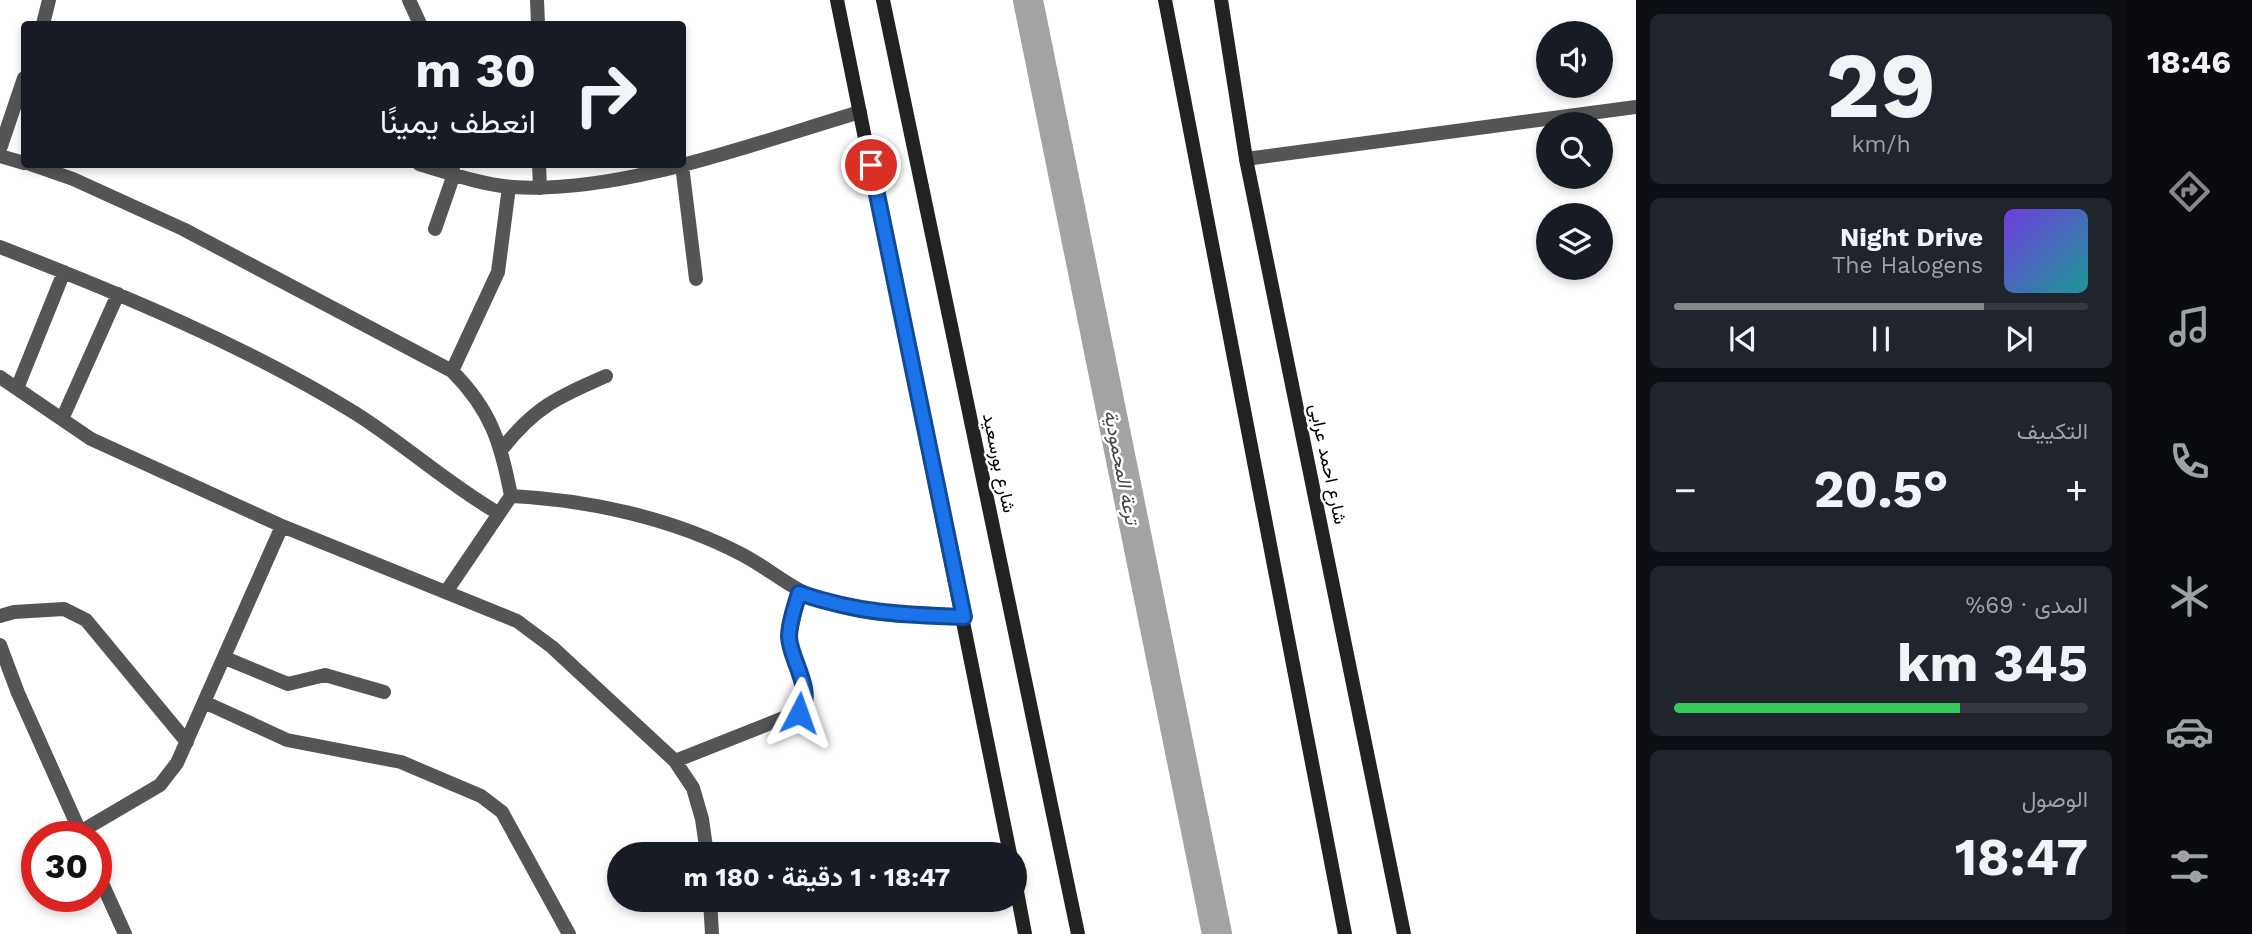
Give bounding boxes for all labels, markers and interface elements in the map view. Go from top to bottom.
map controls [1536,21,1613,280]
button: sound [1536,21,1613,98]
text: 29 [1826,32,1936,139]
text: 30 m [415,41,536,99]
text: 18:46 [2147,43,2231,81]
icon: right [560,49,651,140]
text: انعطف يمينًا [380,103,536,141]
button: search [1536,112,1613,189]
text: km/h [1851,131,1911,158]
pin [841,135,901,195]
icon: arrive [852,146,890,184]
icon: directions [2165,167,2214,216]
button: layers [1536,203,1613,280]
text: Night Drive [1840,222,1983,252]
text: The Halogens [1832,252,1983,279]
icon: music [2165,302,2214,351]
icon: previous [1724,320,1762,358]
icon: pause [1862,320,1900,358]
icon: next [2000,320,2038,358]
street label: شارع احمد عرابى [1304,402,1351,526]
water label: ترعة المحمودية [1099,408,1144,528]
street label: شارع بورسعيد [977,411,1020,515]
text: التكييف [2017,418,2088,445]
icon: phone [2165,437,2214,486]
text: 20.5° [1813,459,1949,520]
text: − [1674,468,1697,512]
text: + [2065,468,2088,512]
icon: climate [2165,572,2214,621]
text: المدى · 69% [1966,592,2088,619]
text: 345 km [1897,633,2088,694]
position arrow [762,676,836,750]
icon: car [2165,707,2214,756]
text: الوصول [2022,786,2088,813]
speed limit sign: 30 [21,821,112,912]
text: 18:47 [1955,827,2088,888]
icon: filters [2165,842,2214,891]
text: 18:47 · 1 دقيقة · 180 m [684,862,950,892]

